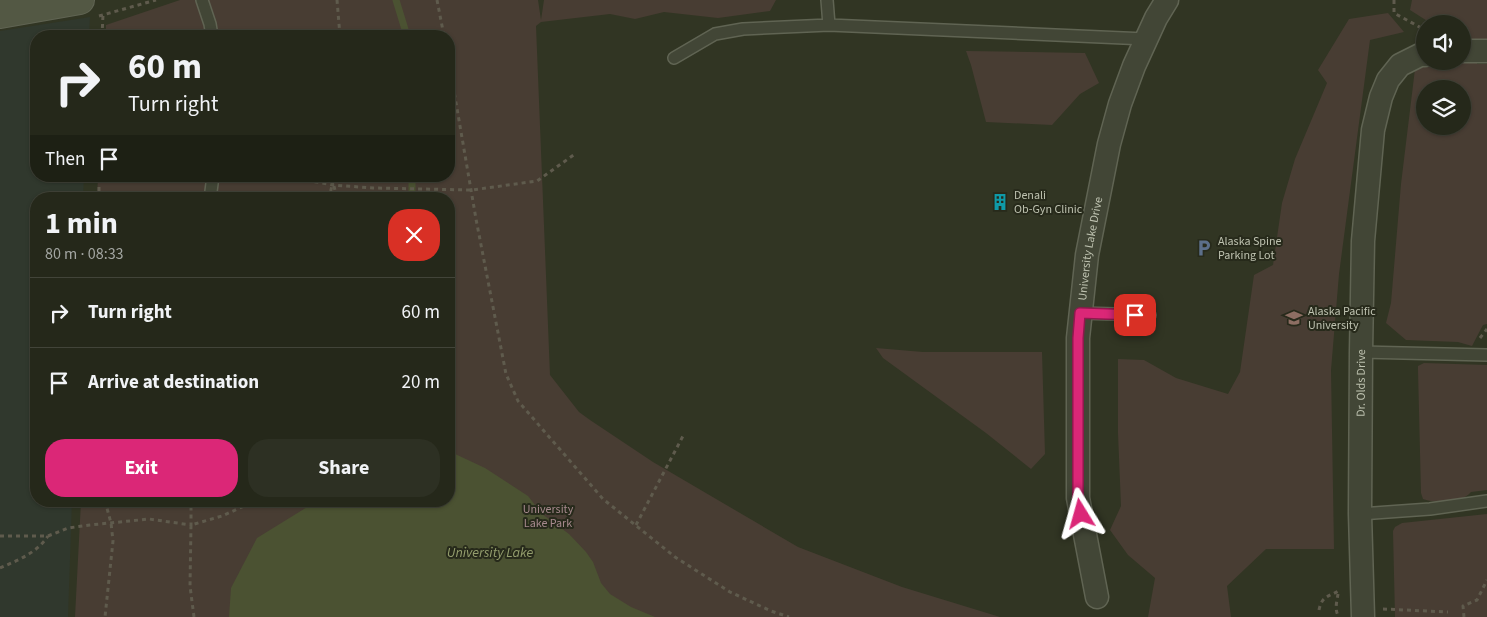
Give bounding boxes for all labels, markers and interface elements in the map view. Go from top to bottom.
map controls [1416,15,1471,135]
button: sound [1416,15,1471,70]
text: 60 m [128,42,202,92]
icon: right [45,50,110,115]
button: layers [1416,80,1471,135]
text: Turn right [128,88,218,120]
icon: arrive [95,145,123,173]
text: Then [45,146,85,173]
place label: Denali Ob-Gyn Clinic [1014,187,1083,218]
building icon: Denali Ob-Gyn Clinic [990,192,1010,212]
street label: University Lake Drive [1074,195,1107,302]
text: 1 min [45,202,118,245]
button: close [388,209,440,261]
place label: Alaska Spine Parking Lot [1218,233,1282,264]
parking icon: Alaska Spine Parking Lot [1194,238,1214,258]
text: 80 m · 08:33 [45,243,124,265]
pin [1114,294,1156,336]
icon: right [45,299,73,327]
text: Turn right [88,299,172,326]
text: 60 m [402,299,440,326]
icon: arrive [1121,301,1149,329]
place label: Alaska Pacific University [1308,303,1376,334]
school or university icon: Alaska Pacific University [1284,308,1304,328]
street label: Dr. Olds Drive [1353,349,1370,417]
icon: arrive [45,369,73,397]
text: Arrive at destination [88,369,259,396]
text: 20 m [402,369,440,396]
button: Exit [45,439,238,497]
button: Share [248,439,440,497]
position arrow [1054,487,1106,539]
park label: University Lake Park [523,501,574,532]
water label: University Lake [447,543,533,563]

